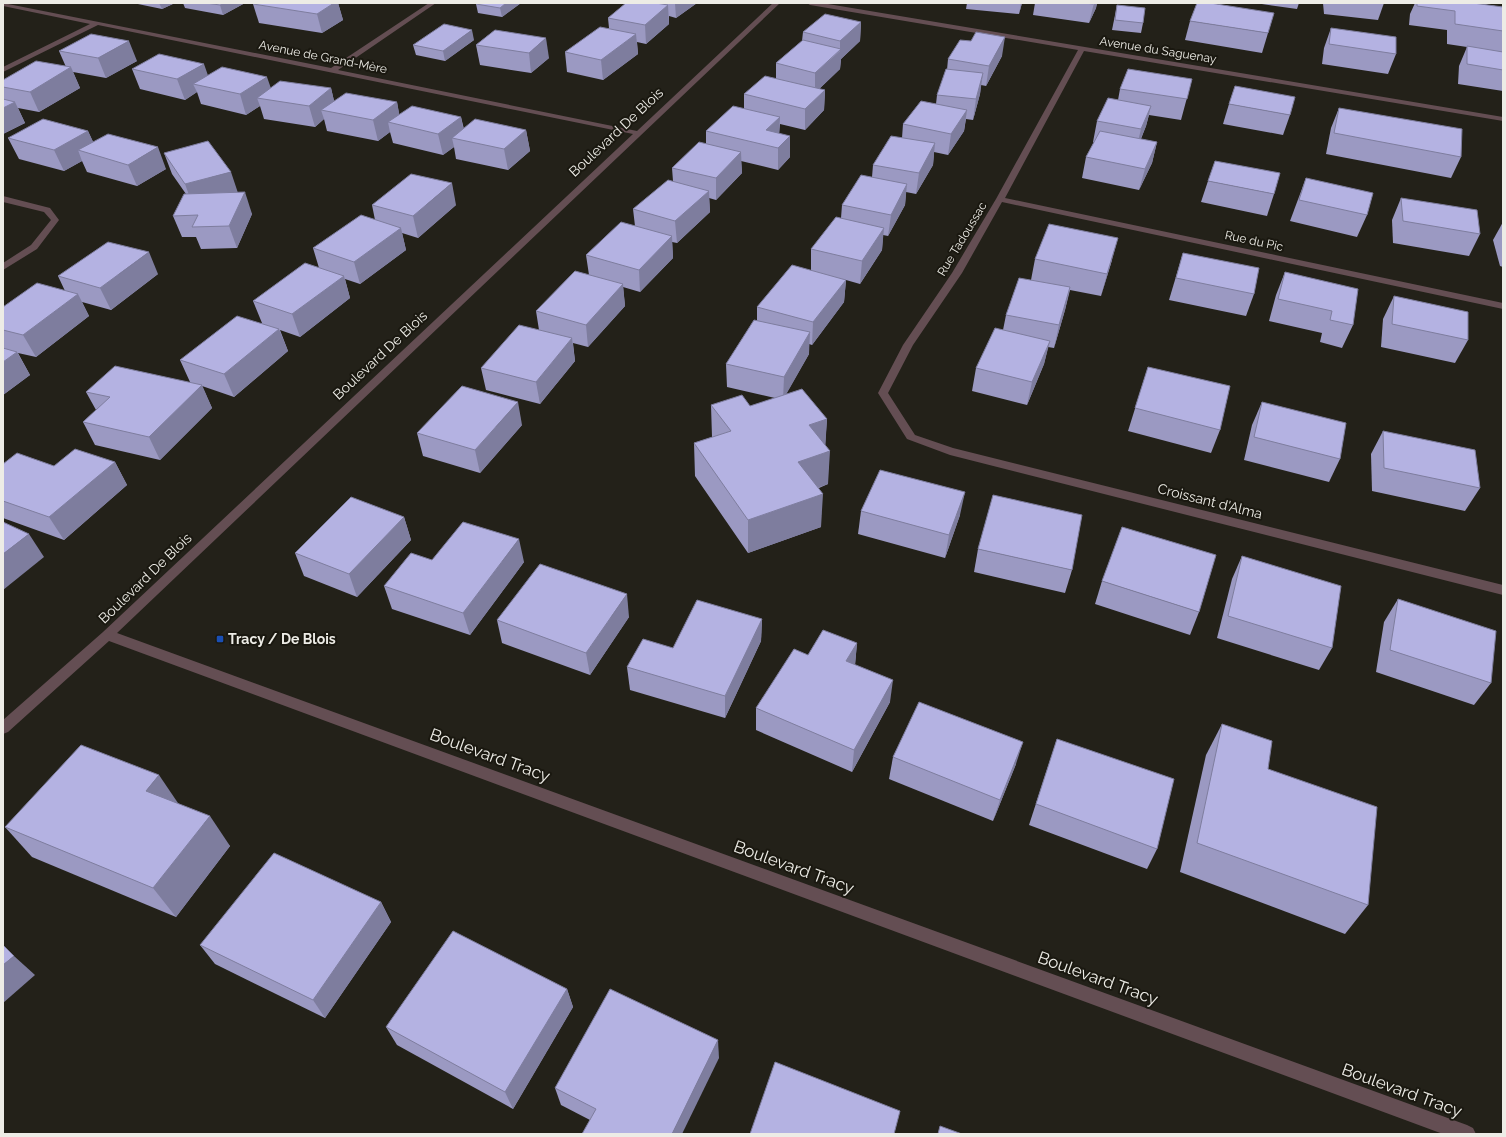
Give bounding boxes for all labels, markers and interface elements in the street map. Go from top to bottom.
street label: Avenue du Saguenay [1099,34,1218,66]
street label: Avenue de Grand-Mère [258,38,388,76]
street label: Boulevard De Blois [566,84,667,180]
street label: Rue Tadoussac [934,199,990,278]
street label: Rue du Pic [1224,228,1285,254]
street label: Boulevard De Blois [330,307,431,403]
street label: Croissant d'Alma [1156,480,1264,522]
street label: Boulevard De Blois [95,529,195,626]
place label: Tracy / De Blois [228,631,336,647]
marker: Tracy / De Blois [215,634,225,644]
street label: Boulevard Tracy [427,724,553,786]
street label: Boulevard Tracy [731,836,857,898]
street label: Boulevard Tracy [1035,947,1161,1009]
street label: Boulevard Tracy [1339,1059,1465,1121]

